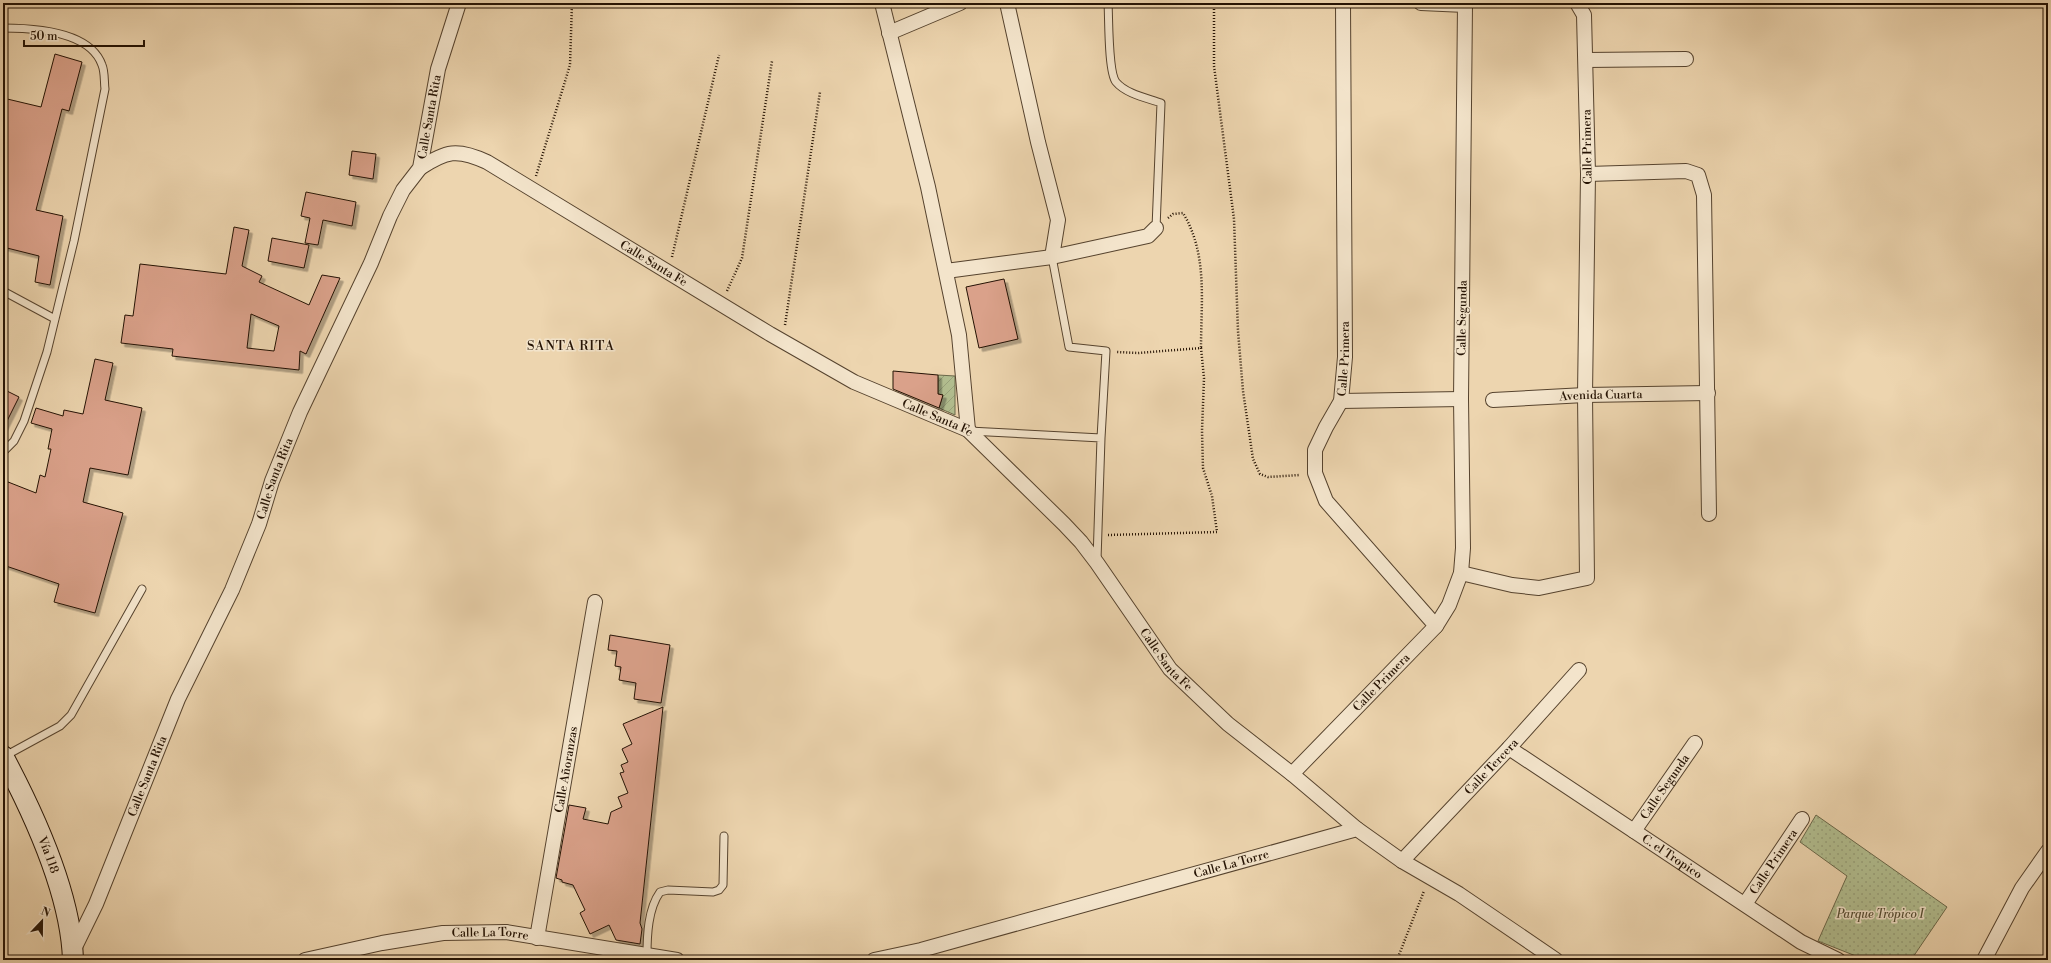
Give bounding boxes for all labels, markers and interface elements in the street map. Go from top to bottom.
scale bar [24,22,144,48]
text: 50 m [30,29,58,44]
street label: Calle Santa Rita [415,73,445,161]
street label: Calle Primera [1579,108,1596,185]
street label: Calle Santa Fe [617,238,690,290]
street label: Calle Segunda [1454,279,1471,356]
street label: Calle Primera [1334,320,1353,397]
district label: SANTA RITA [527,338,615,354]
street label: Avenida Cuarta [1558,387,1644,404]
street label: Calle Santa Fe [900,396,977,440]
street label: Calle Santa Rita [254,435,297,521]
street label: Calle Santa Fe [1136,626,1195,694]
street label: Calle Primera [1350,650,1414,715]
street label: Calle Añoranzas [552,725,581,814]
street label: Calle Santa Rita [125,733,171,819]
street label: Calle Tercera [1462,735,1522,798]
street label: Calle Segunda [1637,751,1694,822]
street label: Calle Primera [1747,826,1802,897]
street label: C. el Tropico [1639,831,1705,882]
street label: Vía 118 [34,833,62,876]
street label: Calle La Torre [1192,847,1271,882]
north arrow [22,901,62,941]
text: N [39,905,52,921]
park label: Parque Trópico I [1836,907,1925,922]
street label: Calle La Torre [452,925,530,944]

